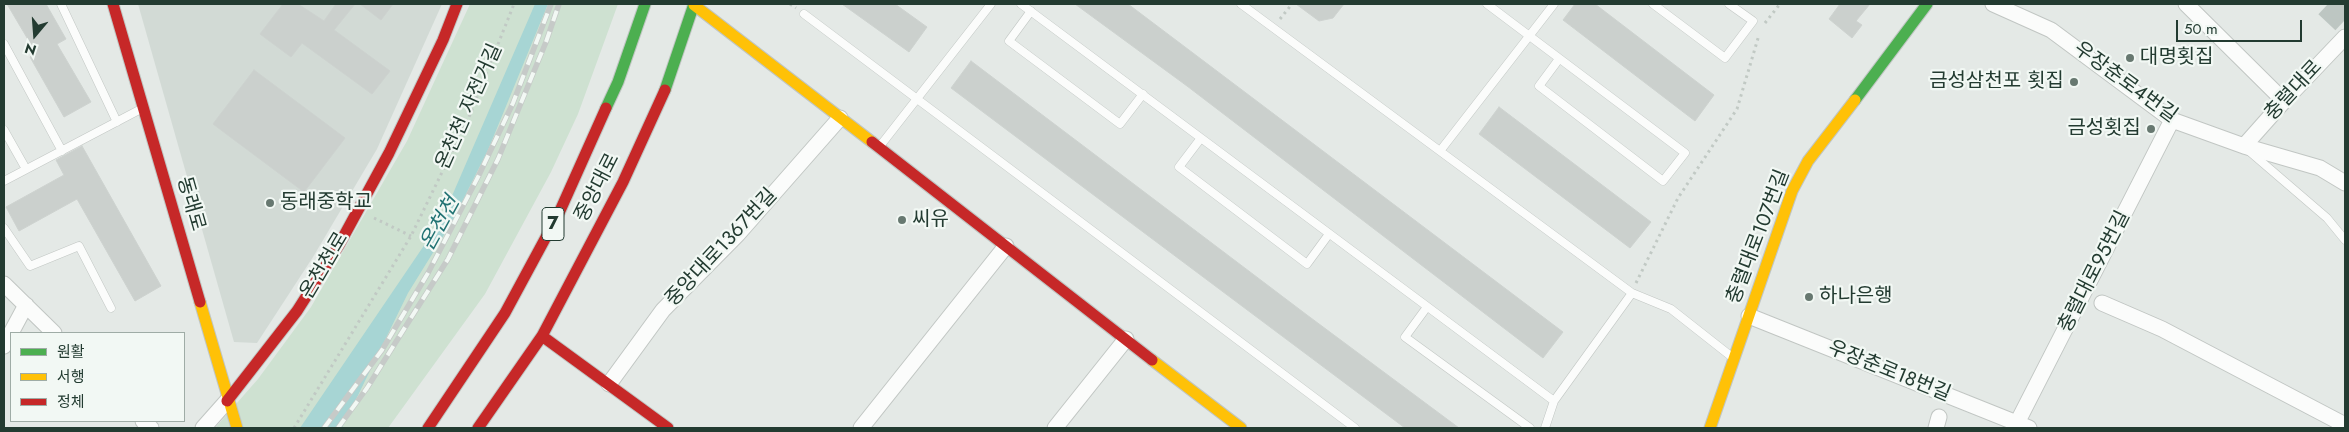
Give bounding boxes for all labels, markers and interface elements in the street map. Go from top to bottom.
north arrow [10,10,60,60]
scale bar [2179,10,2305,42]
text: 50 m [2184,18,2218,40]
street label: 우장춘로4번길 [2069,37,2181,129]
text: N [22,38,39,60]
street label: 온천천 자전거길 [432,41,508,173]
place label: 대명횟집 [2140,46,2214,70]
marker: 대명횟집 [2124,52,2136,64]
street label: 충렬대로 [2260,56,2328,126]
place label: 금성삼천포 횟집 [1929,70,2064,94]
marker: 금성삼천포 횟집 [2068,76,2080,88]
place label: 금성횟집 [2067,117,2141,141]
marker: 금성횟집 [2145,123,2157,135]
street label: 중앙대로 [571,150,625,226]
street label: 충렬대로107번길 [1722,166,1796,308]
street label: 동래로 [171,174,209,234]
street label: 중앙대로1367번길 [661,184,783,312]
place label: 동래중학교 [280,191,372,215]
water label: 온천천 [416,193,466,255]
marker: 동래중학교 [264,197,276,209]
street label: 충렬대로95번길 [2054,207,2136,337]
road number: 7 [542,208,564,240]
place label: 씨유 [912,208,949,232]
marker: 씨유 [896,214,908,226]
street label: 온천천로 [296,228,354,304]
place label: 하나은행 [1819,285,1893,309]
marker: 하나은행 [1803,291,1815,303]
legend [10,332,185,422]
street label: 우장춘로18번길 [1824,336,1954,408]
text: 원활 [57,341,85,363]
text: 서행 [57,366,85,388]
text: 정체 [57,391,85,413]

